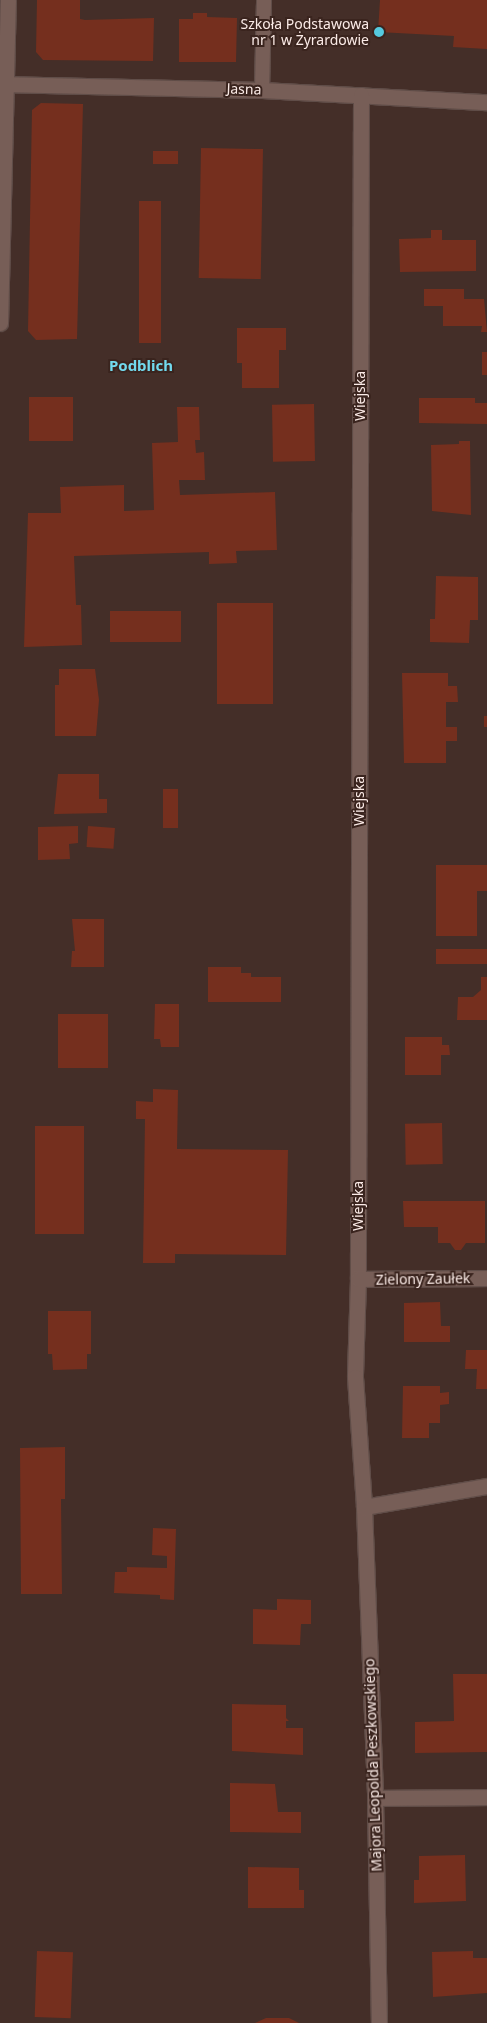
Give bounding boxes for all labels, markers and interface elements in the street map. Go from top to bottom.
place label: Szkoła Podstawowa nr 1 w Żyrardowie [240,16,369,48]
marker: Szkoła Podstawowa nr 1 w Żyrardowie [373,26,385,38]
street label: Jasna [226,80,262,98]
district label: Podblich [109,357,173,375]
street label: Wiejska [352,371,368,421]
street label: Wiejska [351,776,367,826]
street label: Wiejska [350,1181,366,1231]
street label: Zielony Zaułek [376,1270,470,1288]
street label: Majora Leopolda Peszkowskiego [361,1658,385,1872]

